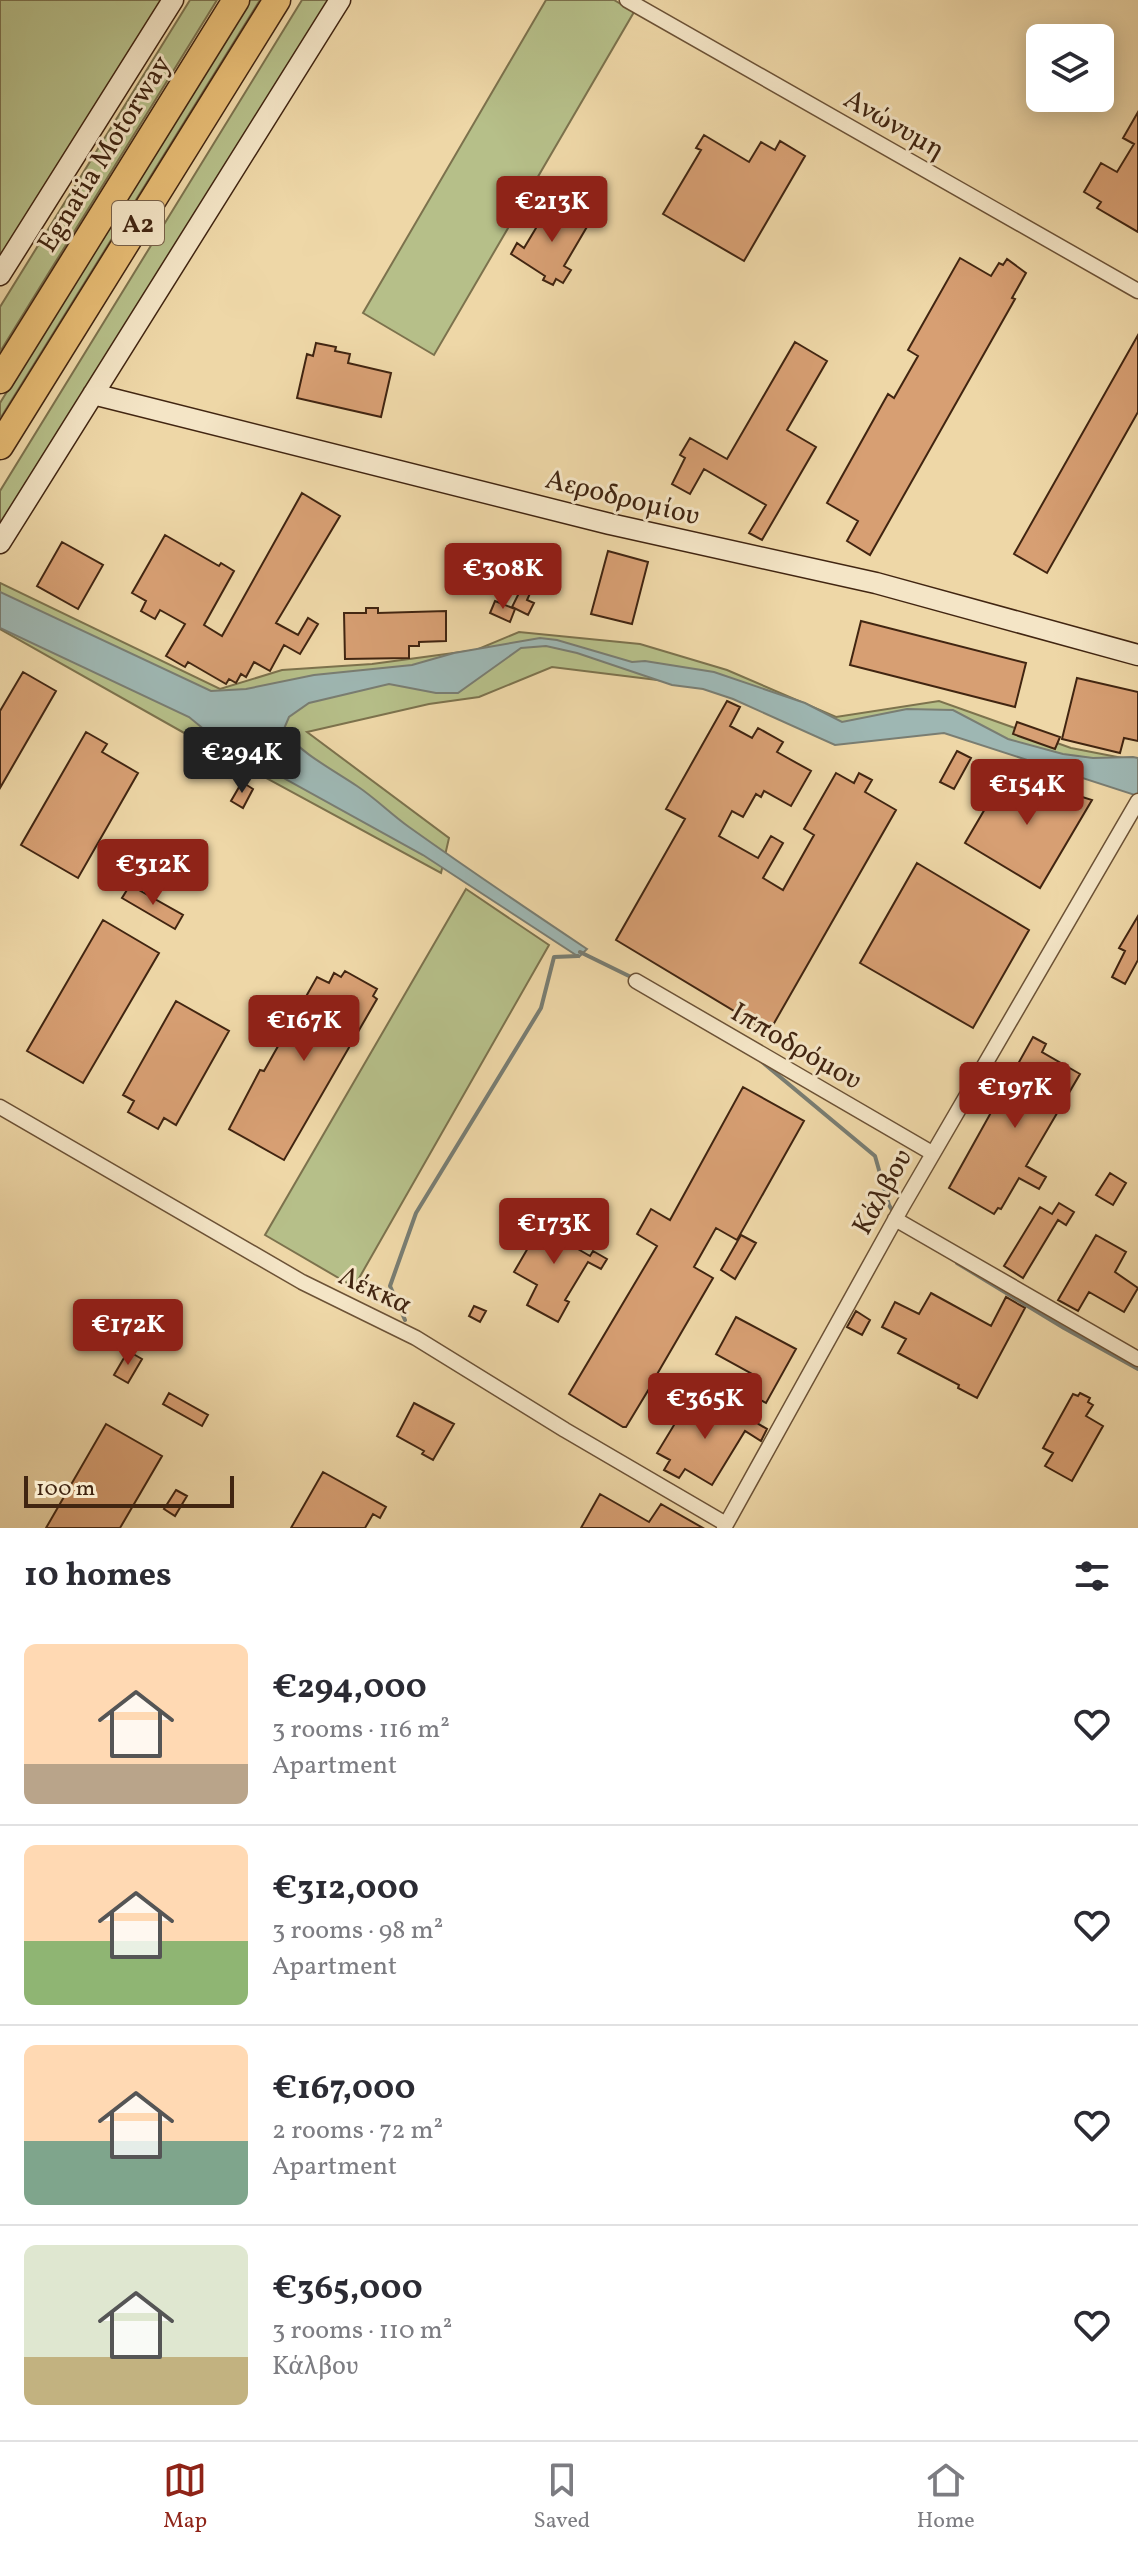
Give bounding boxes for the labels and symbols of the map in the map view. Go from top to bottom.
street label: Egnatia Motorway [29,48,181,260]
street label: Ανώνυμη [836,81,951,170]
pin: €213K [496,176,608,244]
road number: Α2 [112,201,164,245]
street label: Αεροδρομίου [541,460,704,536]
pin: €308K [447,543,559,611]
pin: €294K [186,727,298,795]
pin: €154K [971,759,1083,827]
pin: €312K [97,839,209,907]
street label: Ιπποδρόμου [723,994,869,1100]
pin: €167K [248,995,360,1063]
pin: €197K [959,1062,1071,1130]
street label: Κάλβου [844,1142,923,1242]
pin: €173K [498,1198,610,1266]
street label: Λέκκα [332,1257,418,1325]
pin: €172K [72,1299,184,1367]
pin: €365K [649,1373,761,1441]
scale bar [24,1472,234,1508]

